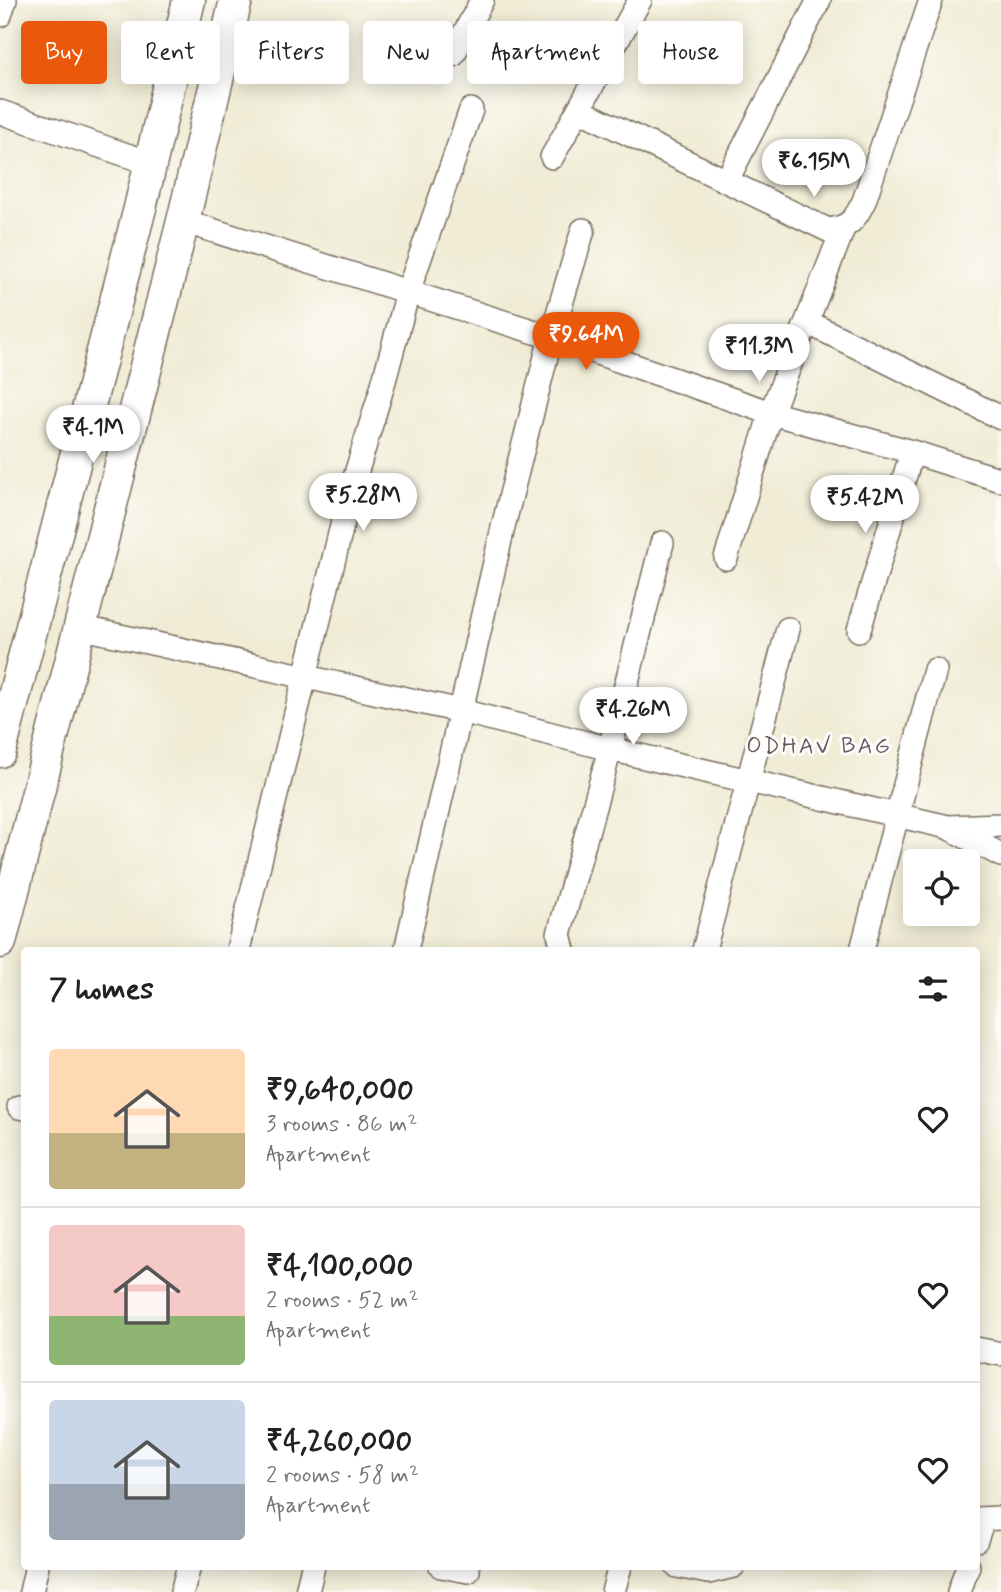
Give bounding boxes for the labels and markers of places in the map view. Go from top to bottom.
pin: ₹6.15M [757,140,871,199]
pin: ₹9.64M [529,312,643,372]
pin: ₹11.3M [702,324,816,384]
pin: ₹4.1M [44,406,142,465]
pin: ₹5.28M [306,474,420,533]
pin: ₹5.42M [808,476,922,535]
pin: ₹4.26M [576,688,690,747]

